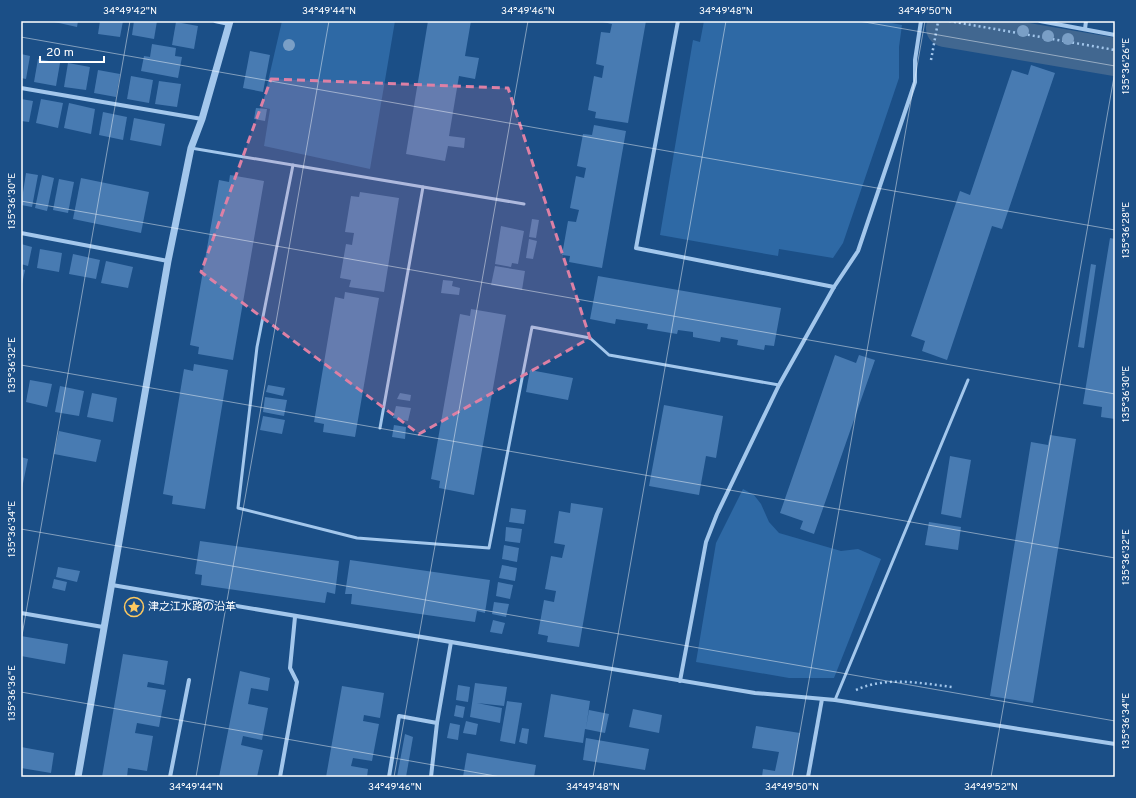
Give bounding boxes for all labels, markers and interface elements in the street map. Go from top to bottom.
text: 34°49'42"N [103,5,157,18]
text: 34°49'44"N [302,5,356,18]
text: 34°49'46"N [501,5,555,18]
text: 34°49'48"N [699,5,753,18]
text: 34°49'50"N [898,5,952,18]
scale bar [40,38,104,64]
text: 135°36'26"E [1120,38,1133,94]
text: 20 m [46,45,74,61]
text: 135°36'30"E [6,173,19,229]
text: 135°36'28"E [1120,202,1133,258]
text: 135°36'32"E [6,337,19,393]
text: 135°36'30"E [1120,366,1133,422]
text: 135°36'34"E [6,501,19,557]
text: 135°36'32"E [1120,529,1133,585]
place icon: 津之江水路の沿革 [123,596,145,618]
place label: 津之江水路の沿革 [148,600,236,614]
text: 135°36'36"E [6,665,19,721]
text: 135°36'34"E [1120,693,1133,749]
text: 34°49'44"N [169,781,223,794]
text: 34°49'46"N [368,781,422,794]
text: 34°49'48"N [566,781,620,794]
text: 34°49'50"N [765,781,819,794]
text: 34°49'52"N [964,781,1018,794]

